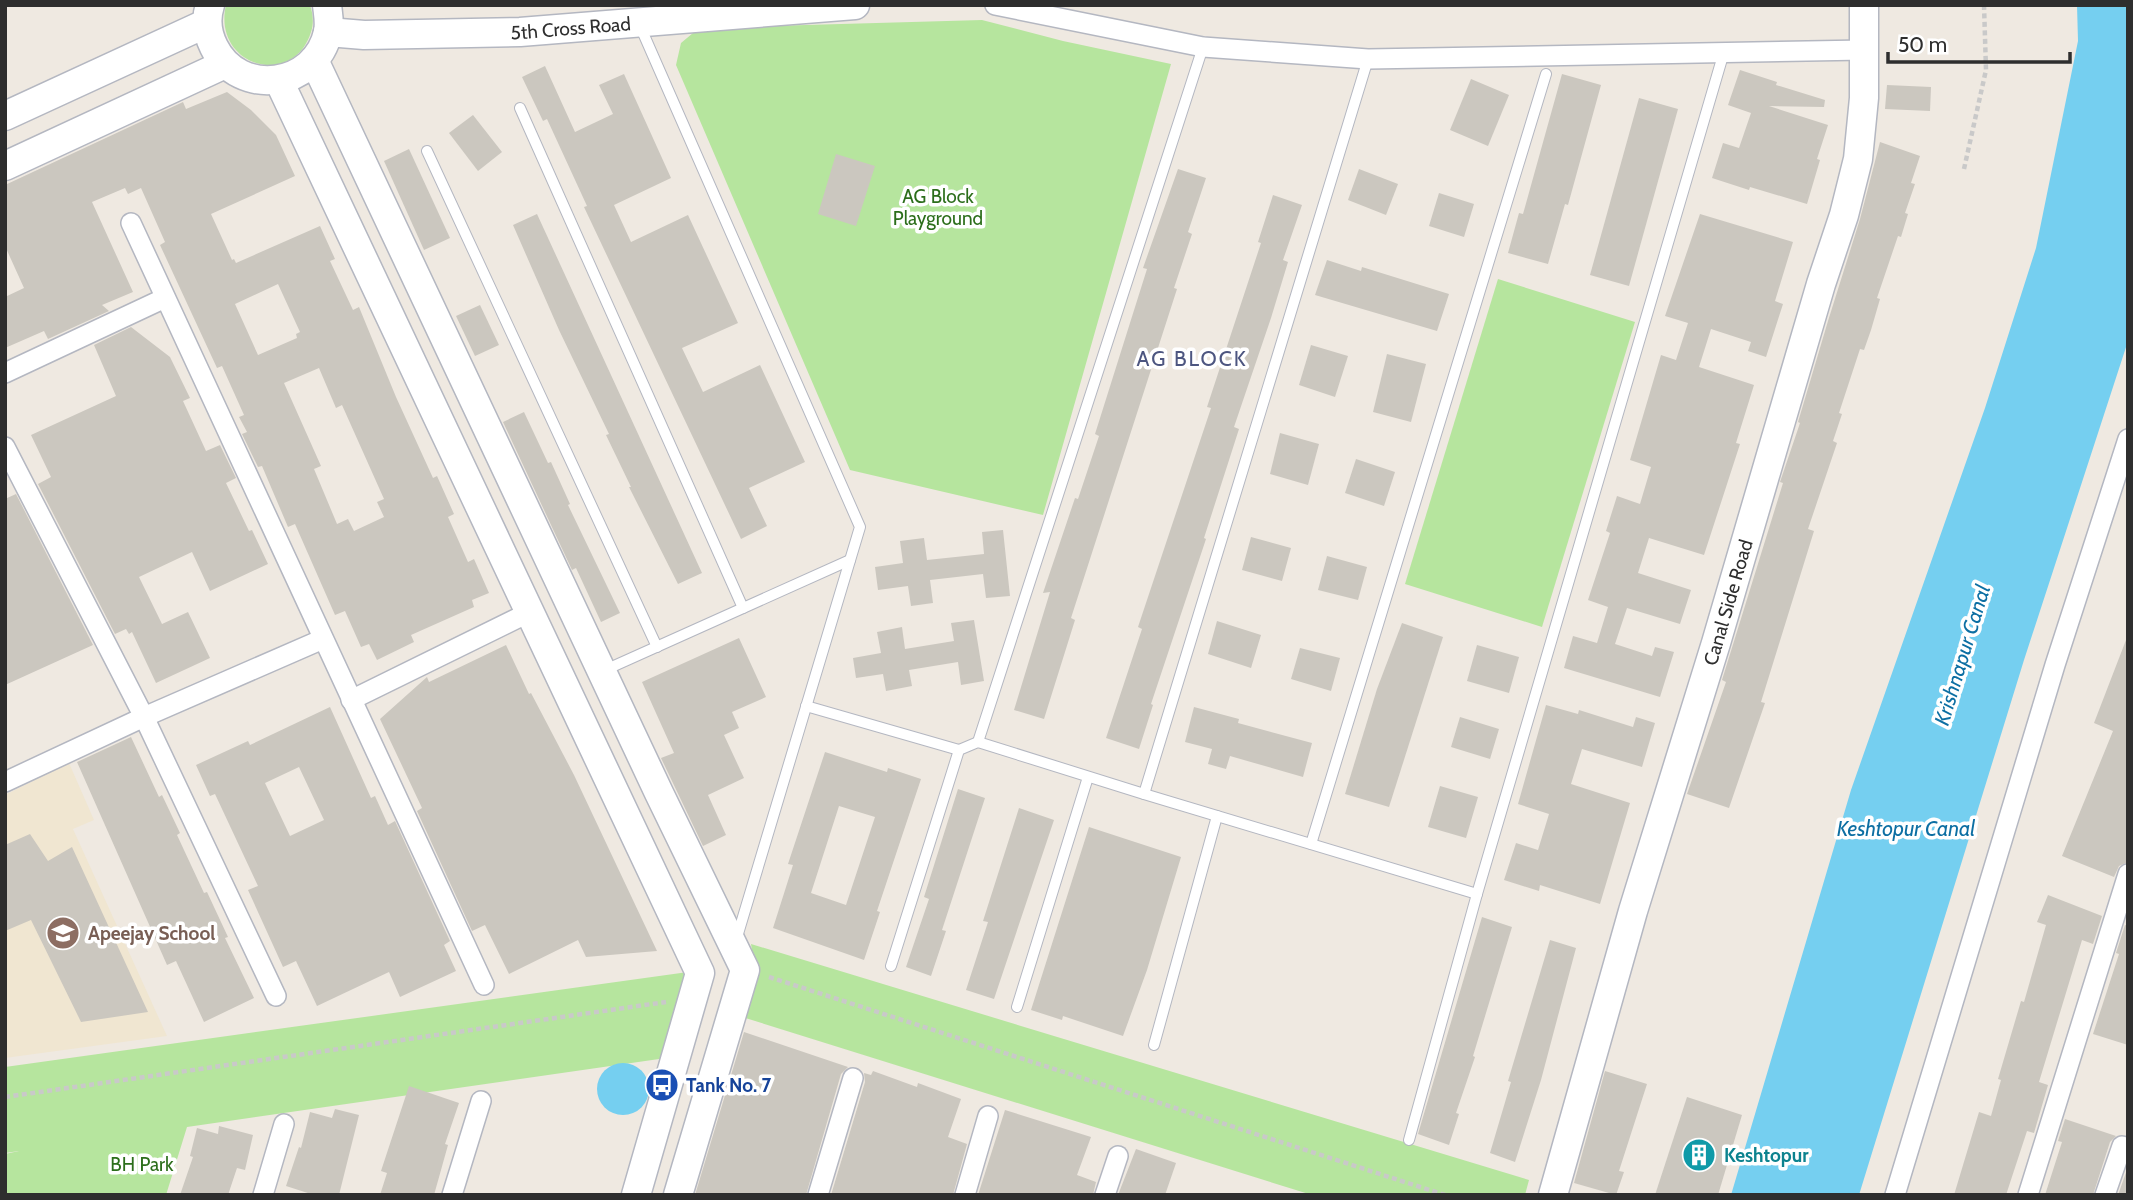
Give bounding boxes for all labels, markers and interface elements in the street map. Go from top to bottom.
street label: 5th Cross Road [510,12,632,44]
scale bar [1888,21,2070,65]
text: 50 m [1898,32,1947,57]
park label: AG Block Playground [893,185,983,230]
district label: AG BLOCK [1136,346,1248,371]
street label: Canal Side Road [1698,537,1757,668]
water label: Krishnapur Canal [1929,582,1995,728]
water label: Keshtopur Canal [1837,816,1975,841]
school or university icon: Apeejay School [44,914,82,952]
place label: Apeejay School [88,922,215,945]
bus stop icon: Tank No. 7 [643,1066,681,1104]
place label: Tank No. 7 [686,1074,771,1097]
building icon: Keshtopur [1680,1136,1718,1174]
place label: Keshtopur [1724,1144,1809,1167]
park label: BH Park [110,1153,174,1176]

